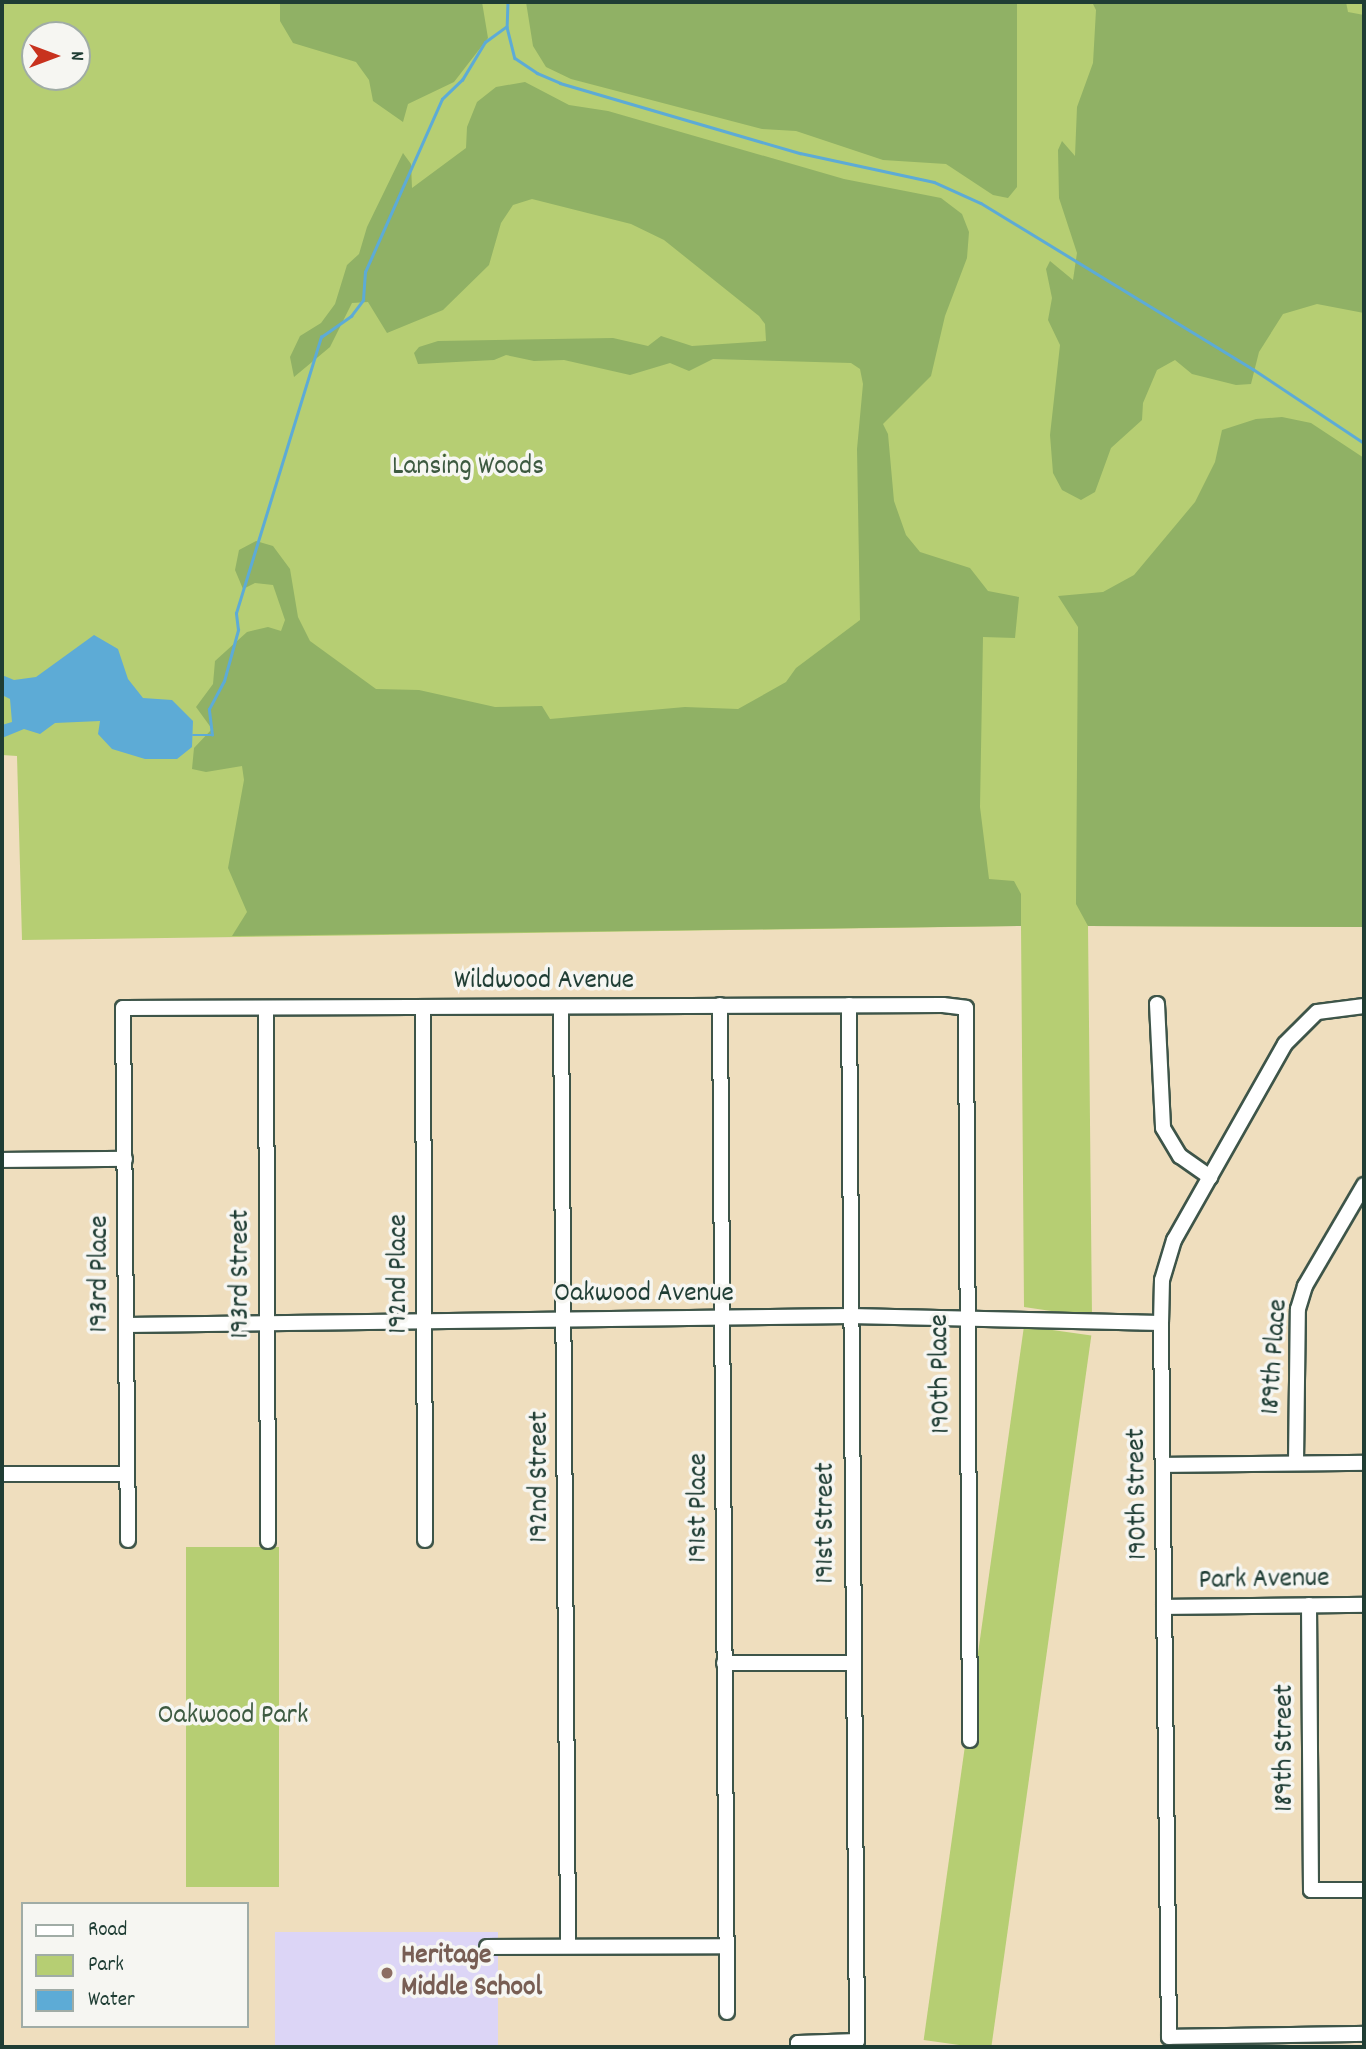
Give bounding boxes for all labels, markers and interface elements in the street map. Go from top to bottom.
north arrow [21,21,91,91]
text: N [62,51,89,61]
park label: Lansing Woods [392,451,544,485]
street label: Wildwood Avenue [454,965,634,999]
street label: 193rd Street [225,1209,259,1339]
street label: 192nd Place [383,1214,417,1334]
street label: 193rd Place [84,1215,118,1333]
street label: Oakwood Avenue [554,1278,734,1312]
street label: 189th Place [1255,1298,1297,1416]
street label: 190th Place [924,1314,960,1434]
street label: 192nd Street [524,1411,558,1543]
street label: 190th Street [1121,1428,1157,1560]
street label: 191st Place [683,1453,717,1563]
street label: 191st Street [810,1462,844,1584]
street label: Park Avenue [1198,1563,1330,1599]
street label: 189th Street [1269,1684,1303,1812]
park label: Oakwood Park [158,1700,308,1734]
legend [21,1902,248,2028]
text: Road [88,1916,127,1946]
place label: Heritage Middle School [401,1940,542,2006]
text: Park [88,1951,124,1981]
marker: Heritage Middle School [379,1965,395,1981]
text: Water [88,1986,135,2016]

